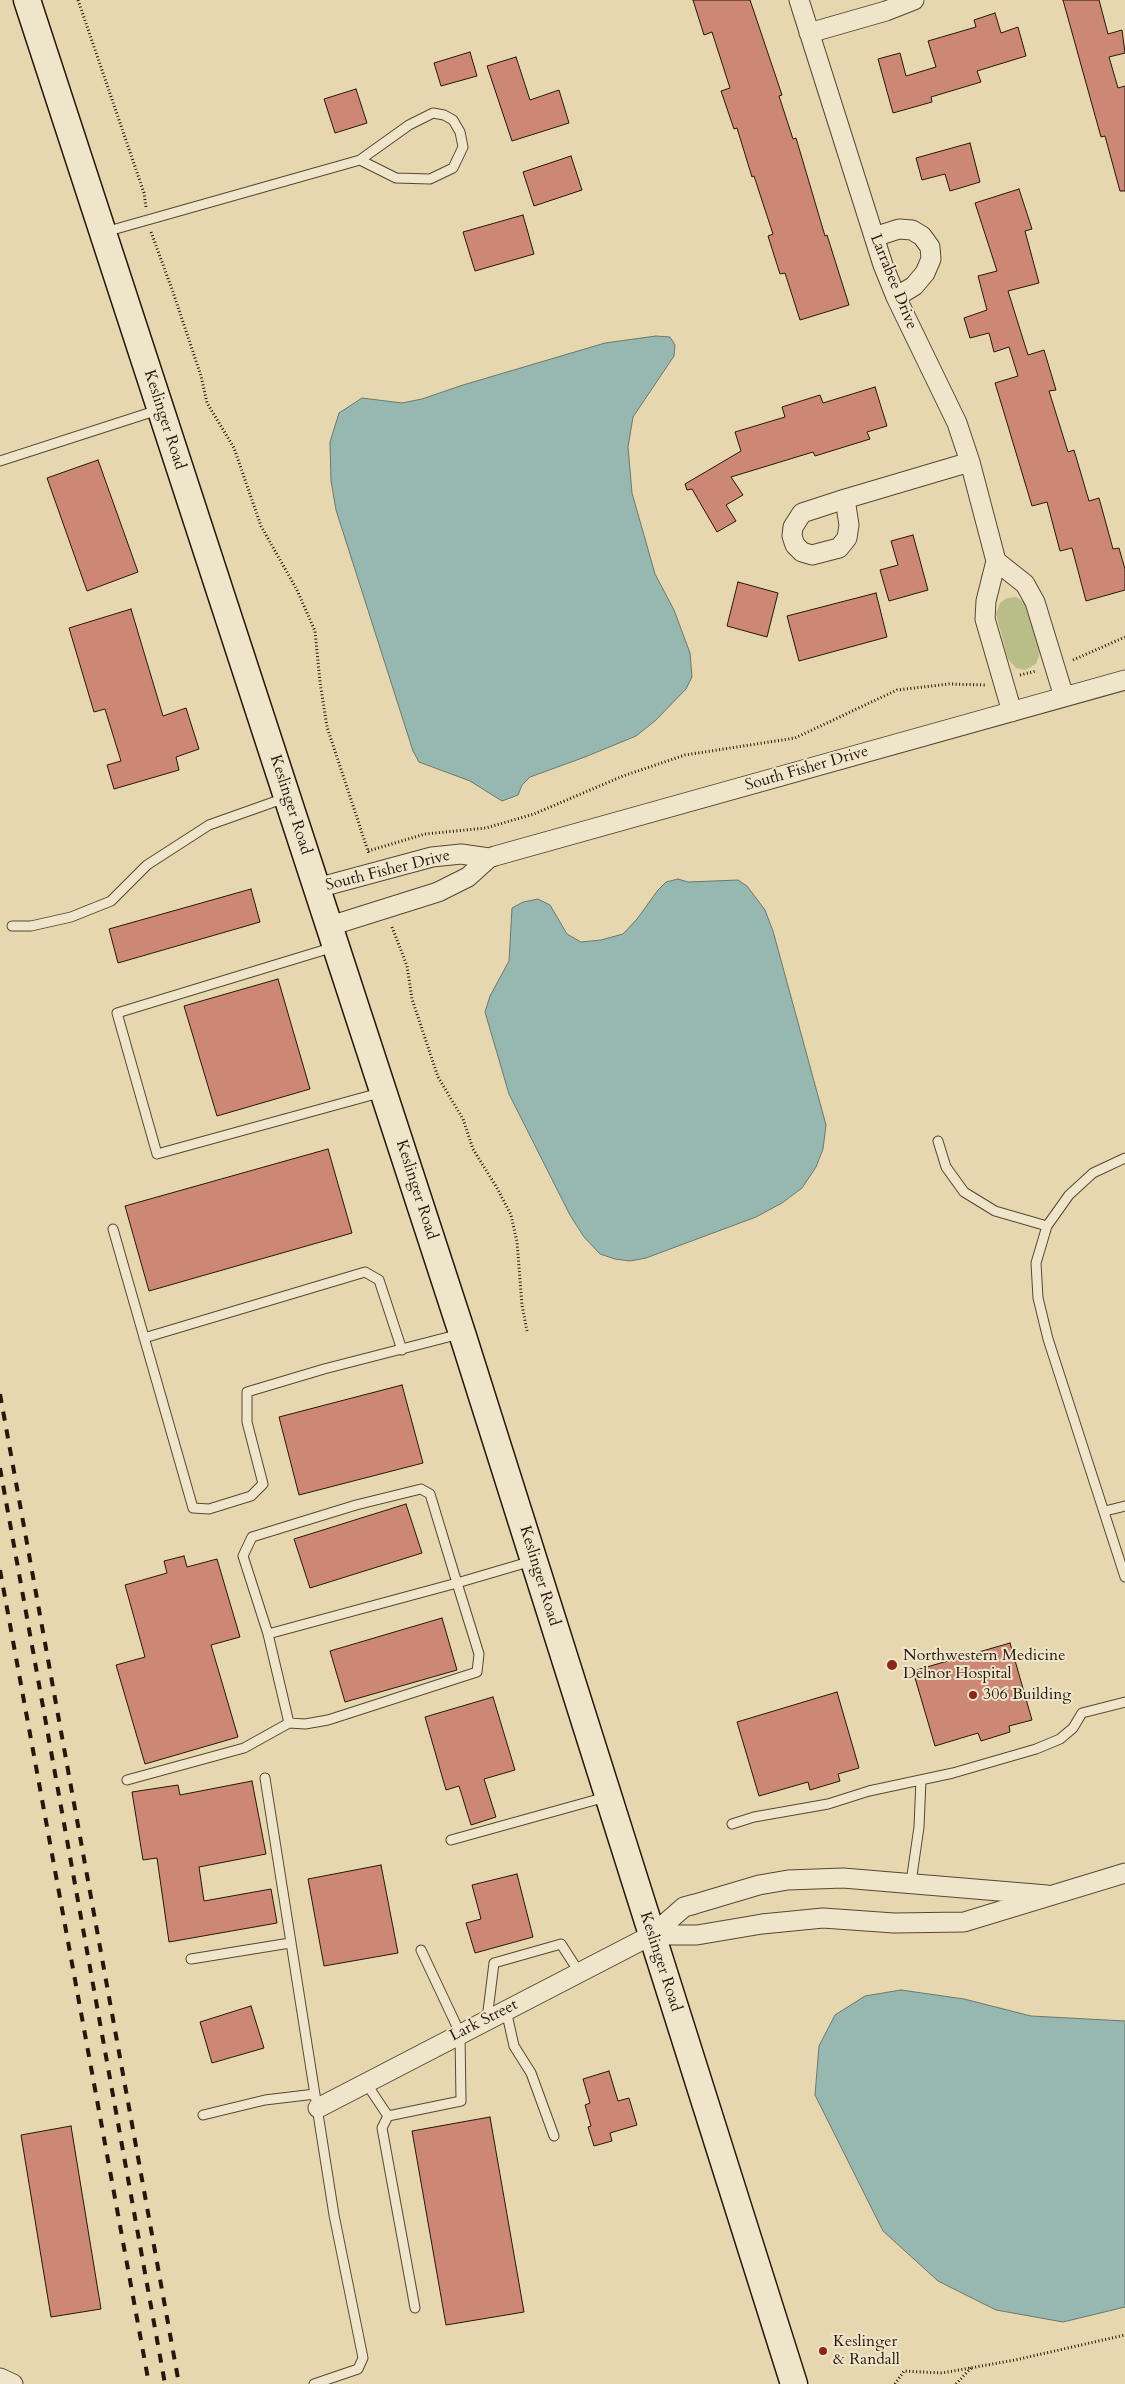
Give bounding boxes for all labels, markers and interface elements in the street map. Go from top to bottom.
street label: Larrabee Drive [865,231,921,333]
street label: Keslinger Road [139,368,189,472]
street label: South Fisher Drive [743,742,871,796]
street label: Keslinger Road [265,753,315,857]
street label: South Fisher Drive [324,846,452,896]
street label: Keslinger Road [391,1138,441,1242]
street label: Keslinger Road [515,1524,563,1628]
place label: Northwestern Medicine Delnor Hospital [903,1646,1065,1684]
marker: Northwestern Medicine Delnor Hospital [885,1658,899,1672]
place label: 306 Building [983,1685,1071,1705]
marker: 306 Building [967,1689,979,1701]
street label: Keslinger Road [635,1910,685,2014]
street label: Lark Street [447,1996,521,2046]
place label: Keslinger & Randall [833,2332,900,2370]
marker: Keslinger & Randall [817,2345,829,2357]

